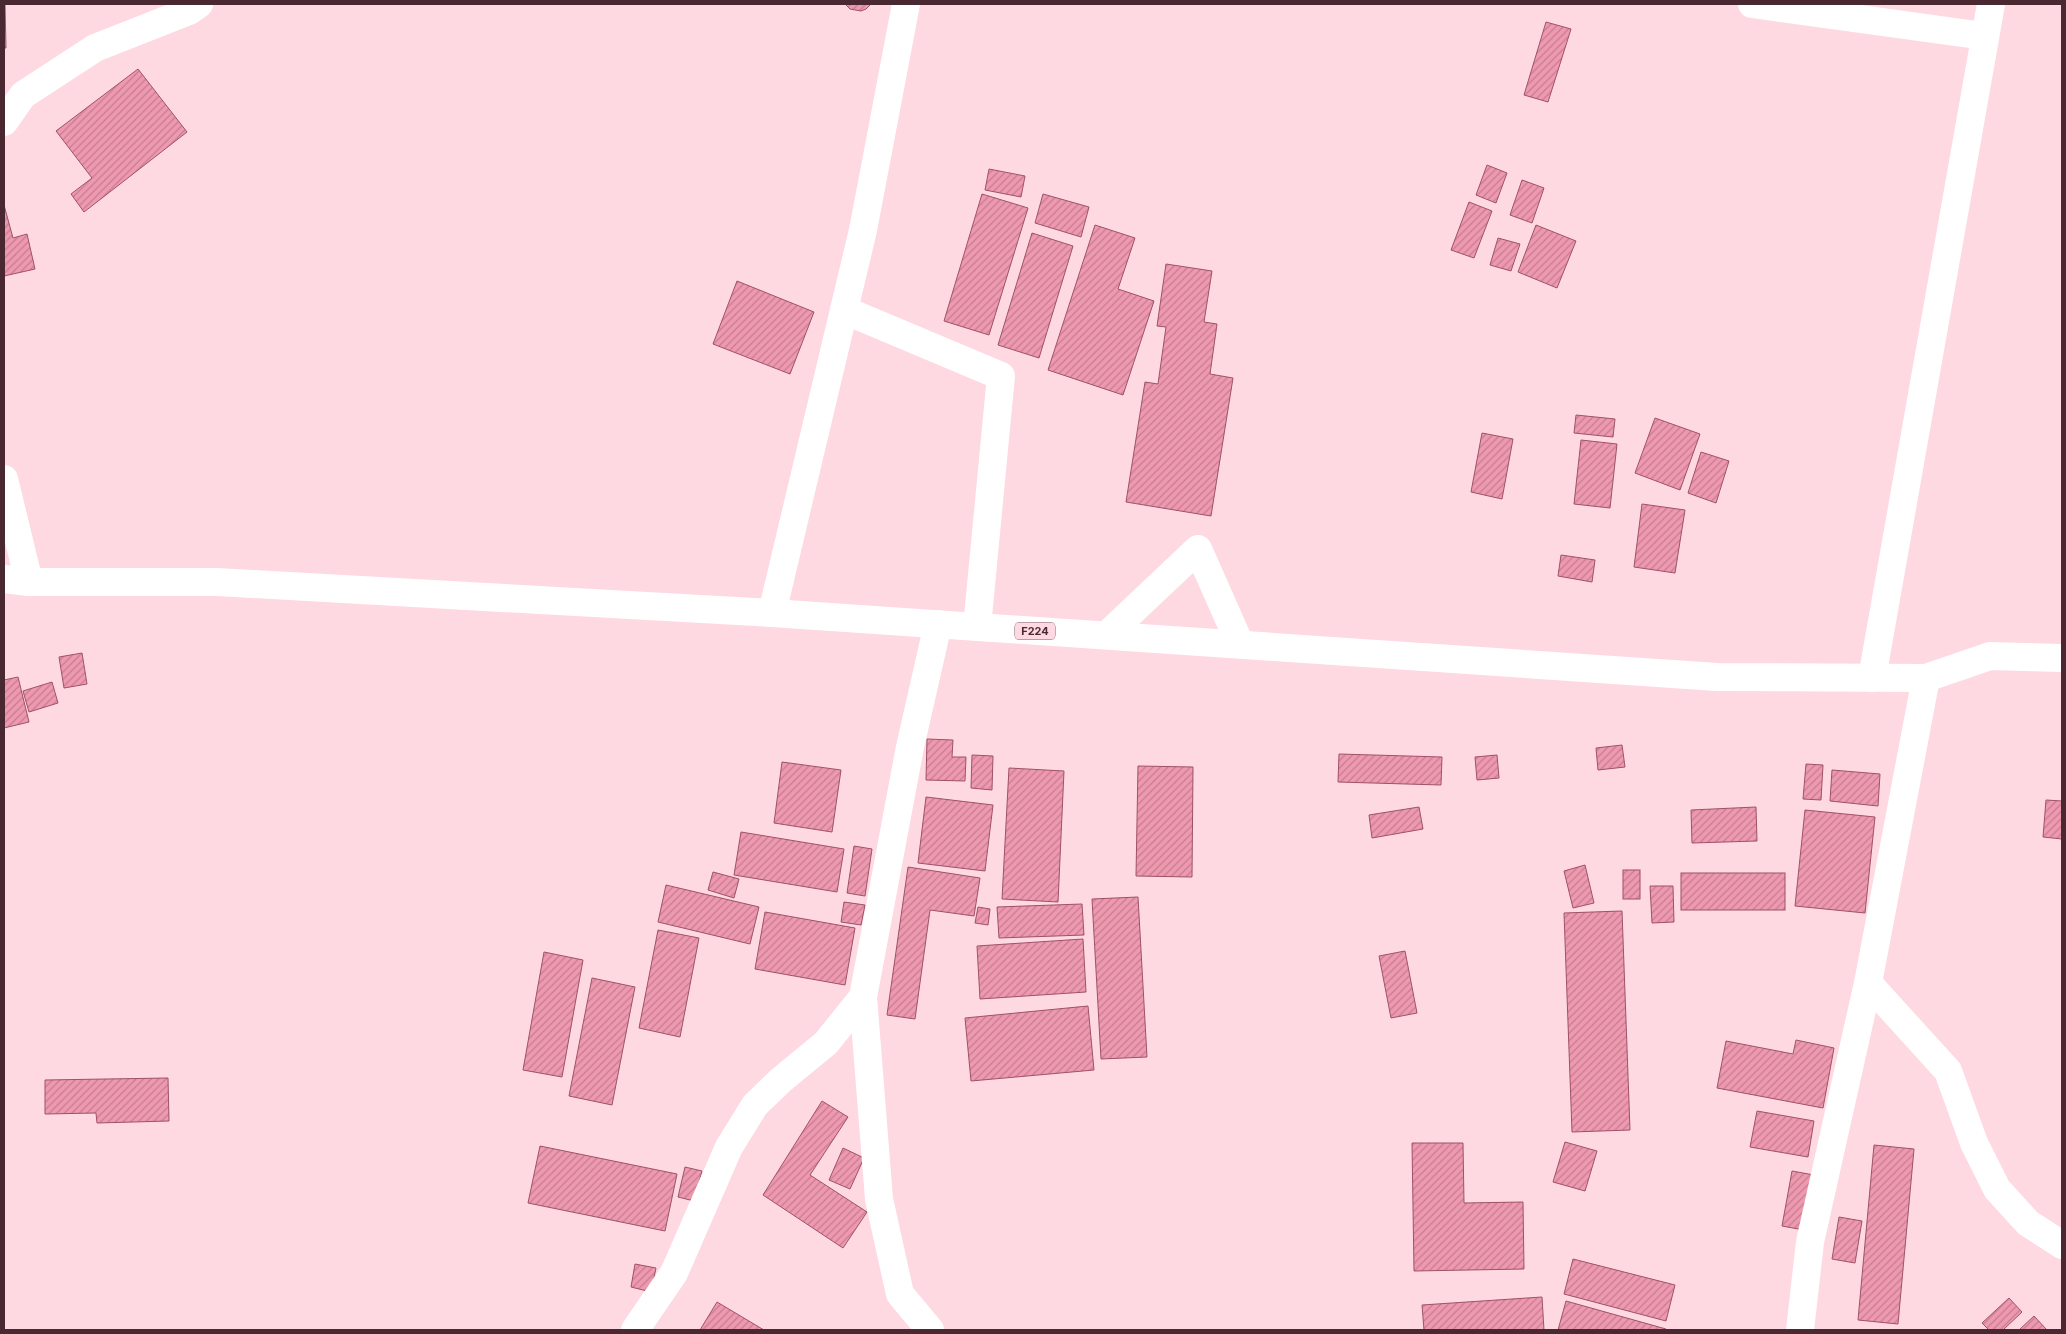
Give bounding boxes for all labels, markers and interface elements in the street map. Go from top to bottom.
road number: F224 [1015,622,1055,640]

